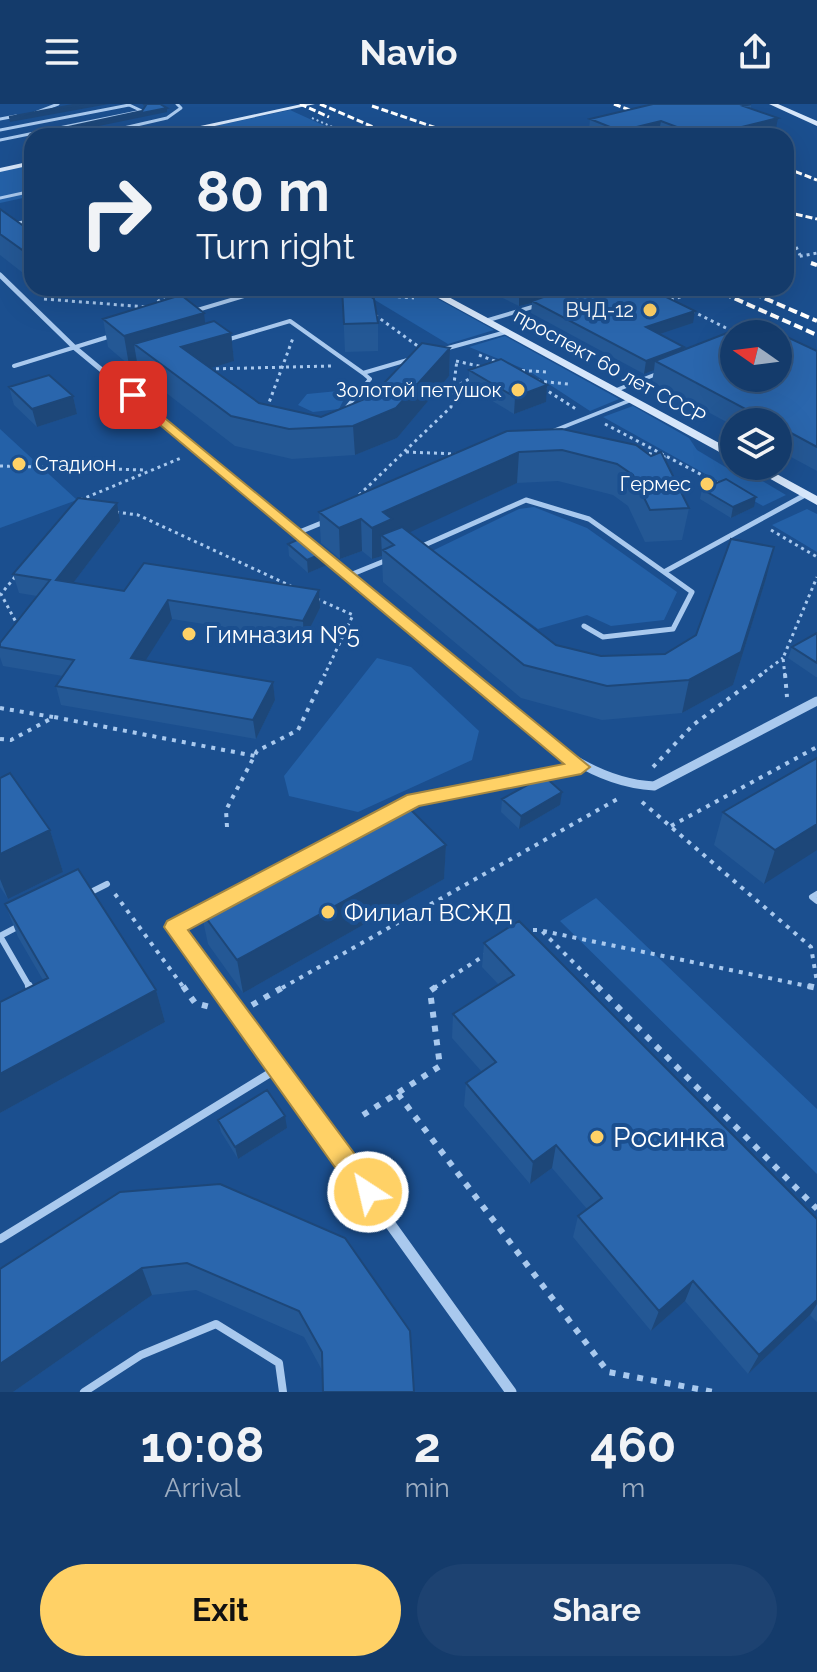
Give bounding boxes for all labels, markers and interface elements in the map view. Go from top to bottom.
icon: menu [40,30,84,74]
icon: share [733,30,777,74]
text: Navio [359,31,458,73]
text: 80 m [196,158,330,224]
icon: right [64,160,168,264]
text: Turn right [196,225,355,267]
place label: ВЧД-12 [566,298,634,322]
marker: ВЧД-12 [641,301,659,319]
street label: проспект 60 лет СССР [510,303,710,429]
north arrow [720,320,792,392]
map controls [720,320,792,480]
pin [99,361,167,429]
icon: arrive [111,373,155,417]
place label: Золотой петушок [336,378,502,402]
marker: Золотой петушок [509,381,527,399]
button: layers [720,408,792,480]
place label: Стадион [35,452,116,476]
marker: Стадион [10,455,28,473]
place label: Гермес [620,472,691,496]
marker: Гермес [698,475,716,493]
place label: Гимназия №5 [205,620,360,649]
marker: Гимназия №5 [180,625,198,643]
place label: Филиал ВСЖД [344,898,512,927]
marker: Филиал ВСЖД [319,903,337,921]
place label: Росинка [613,1121,725,1154]
marker: Росинка [588,1128,606,1146]
position arrow [326,1150,410,1234]
text: 10:08 [141,1417,264,1473]
text: 2 [414,1417,441,1473]
text: 460 [590,1417,676,1473]
text: Arrival [164,1473,241,1503]
text: min [405,1473,450,1503]
text: m [621,1473,645,1503]
button: Exit [40,1564,401,1656]
button: Share [417,1564,777,1656]

